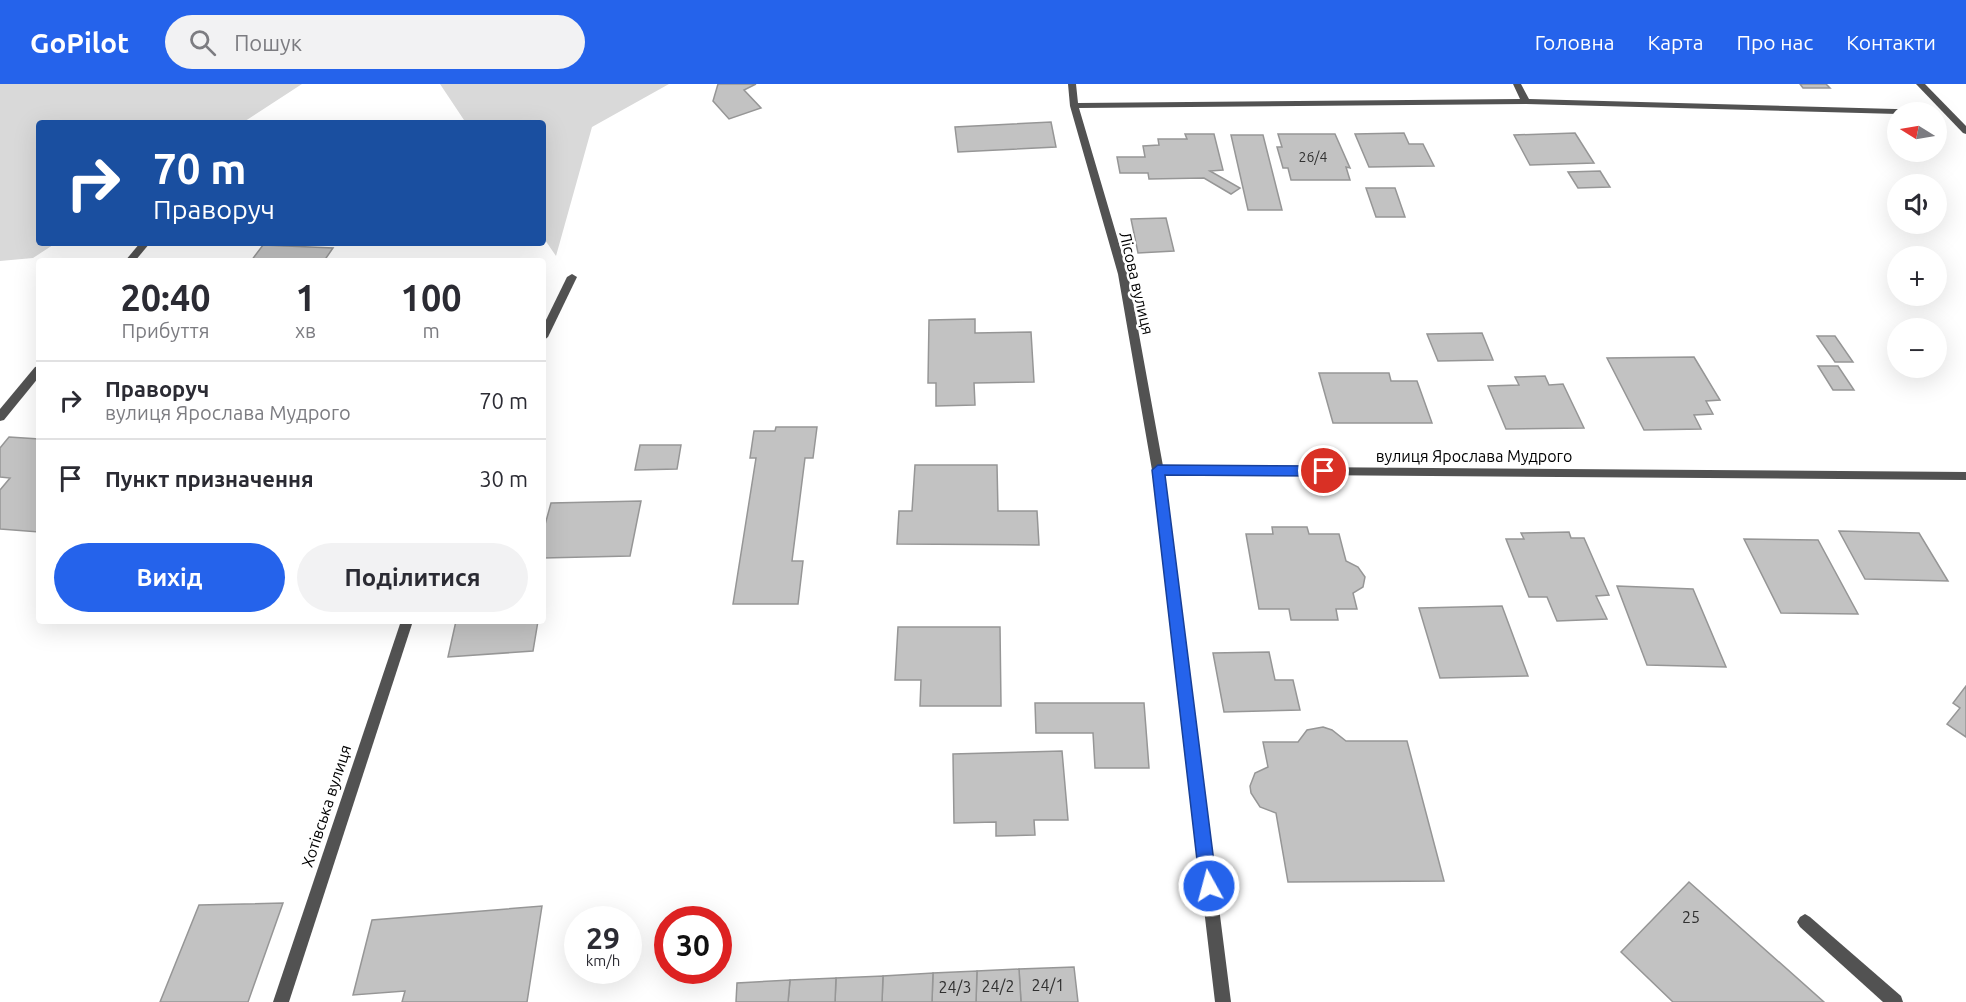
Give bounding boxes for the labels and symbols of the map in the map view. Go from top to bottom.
north arrow [1887,102,1947,162]
house number: 26/4 [1299,149,1328,165]
street label: Лісова вулиця [1116,230,1158,336]
pin [1298,445,1349,496]
street label: вулиця Ярослава Мудрого [1376,447,1572,465]
street label: Хотівська вулиця [298,742,354,870]
position arrow [1177,854,1241,918]
speed limit sign: 30 [654,906,732,984]
house number: 25 [1682,908,1700,926]
house number: 24/1 [1032,976,1064,994]
house number: 24/2 [982,977,1014,995]
house number: 24/3 [939,978,971,996]

